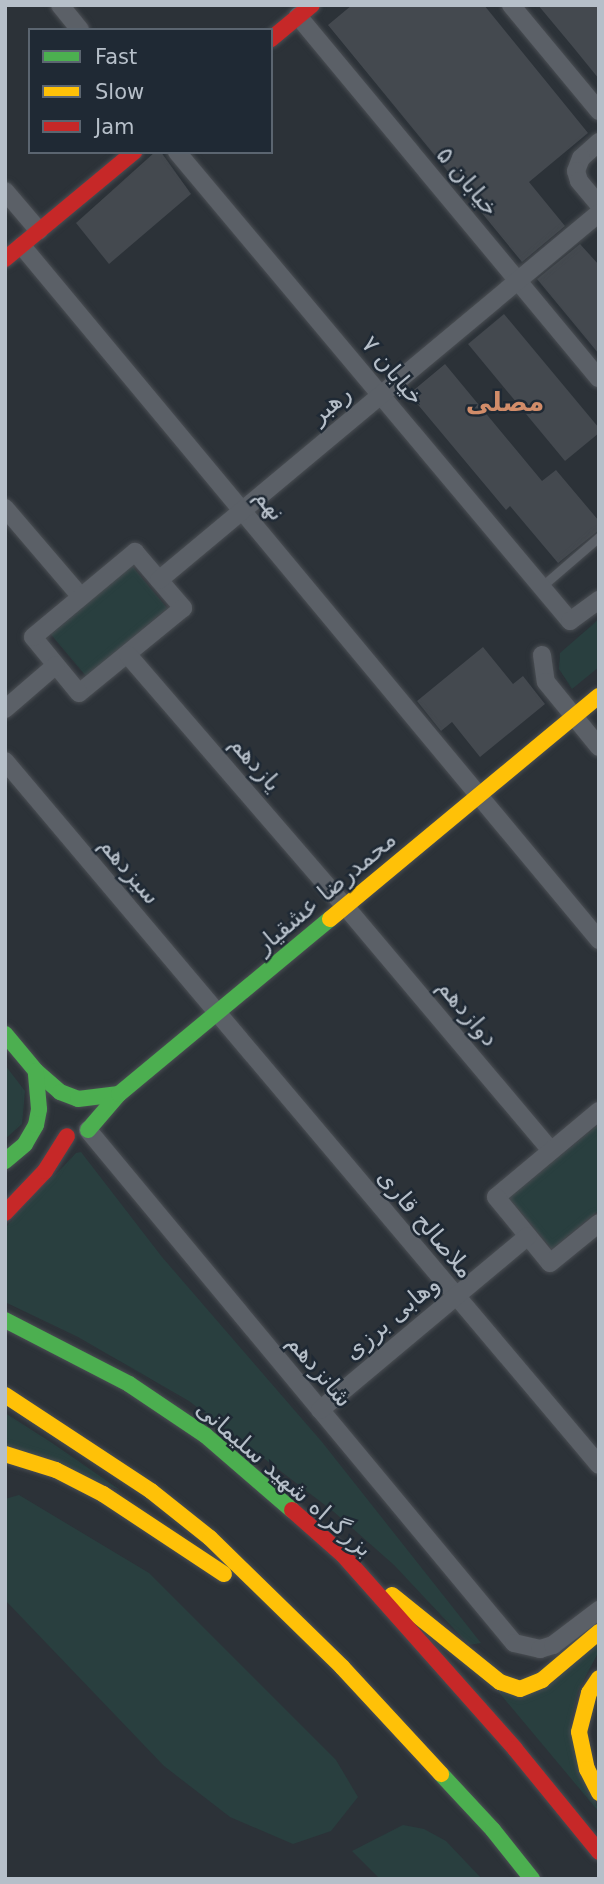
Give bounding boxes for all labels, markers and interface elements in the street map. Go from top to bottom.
legend [28,28,273,154]
text: Fast [95,45,137,69]
text: Slow [95,80,144,104]
text: Jam [95,115,135,139]
street label: خیابان ۵ [430,142,504,222]
street label: خیابان ۷ [355,331,429,411]
street label: رهبر [305,380,357,430]
district label: مصلی [466,387,544,419]
street label: نهم [247,483,291,527]
street label: یازدهم [223,730,287,798]
street label: محمدرضا عشقیار [249,825,403,961]
street label: سیزدهم [92,831,166,911]
street label: دوازدهم [430,973,504,1053]
street label: ملاصالح قاری [371,1163,479,1285]
street label: وهابی برزی [338,1270,446,1366]
street label: شانزدهم [280,1329,358,1413]
street label: بزرگراه شهید سلیمانی [190,1394,378,1564]

